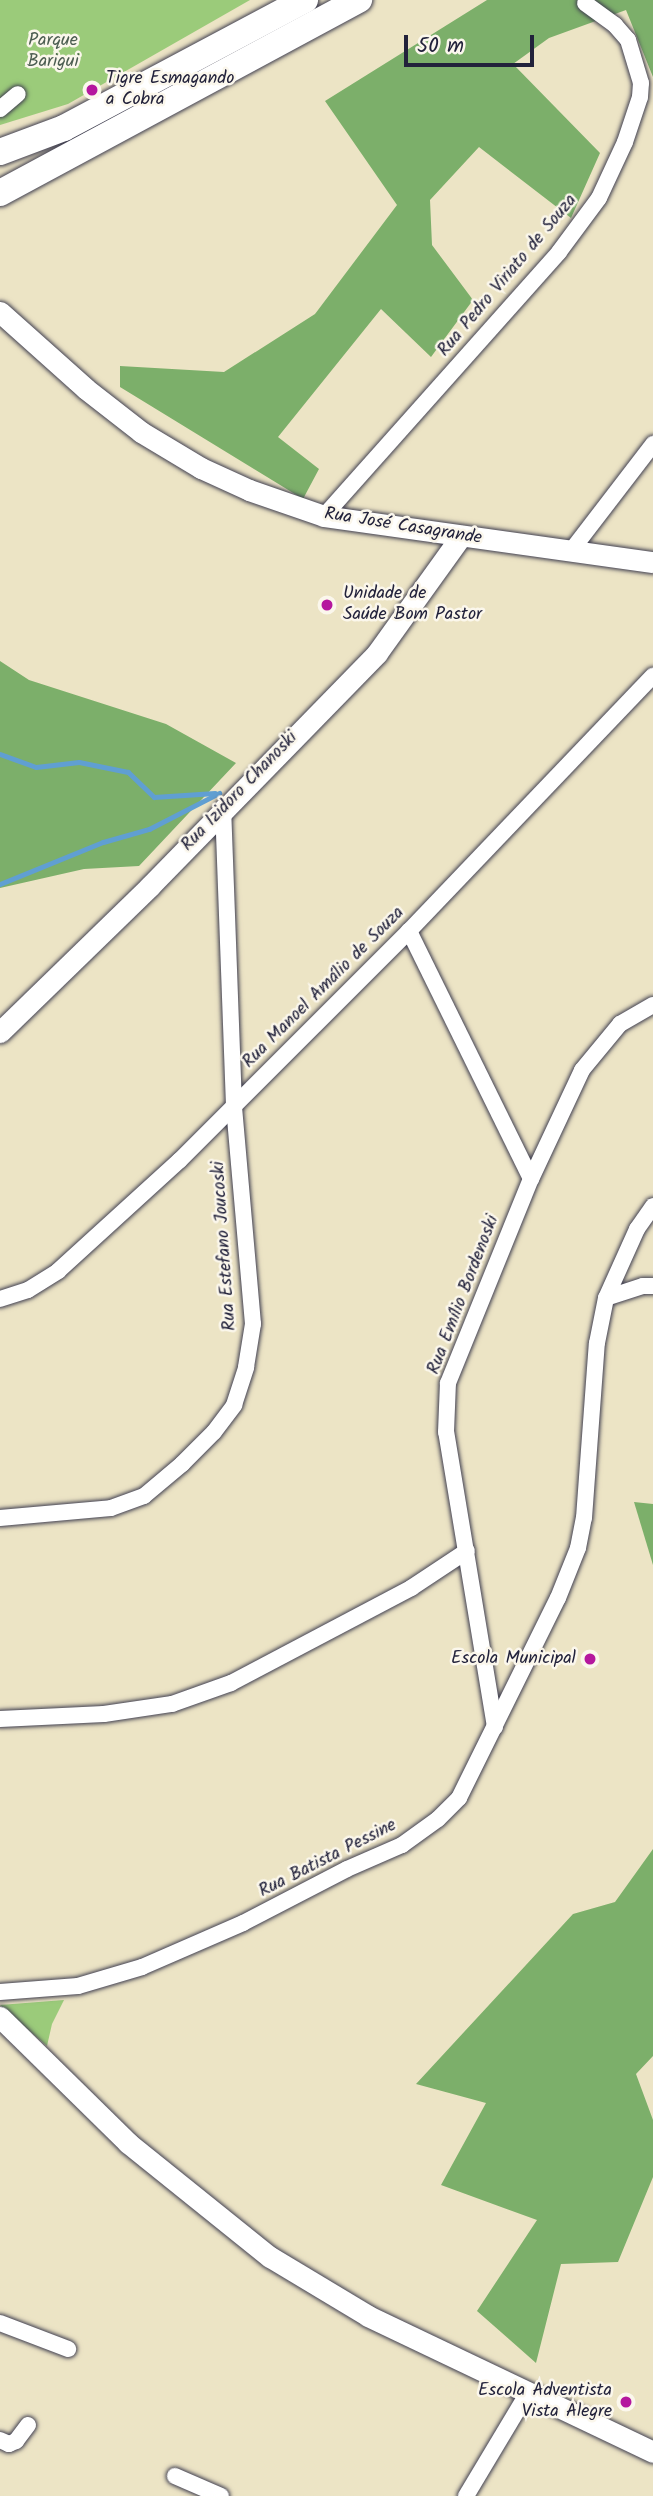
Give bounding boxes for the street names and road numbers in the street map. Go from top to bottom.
street label: Rua Pedro Viriato de Souza [434,191,582,361]
street label: Rua José Casagrande [323,504,483,550]
street label: Rua Izidoro Chanoski [177,728,303,856]
street label: Rua Manoel Amálio de Souza [239,903,409,1073]
street label: Rua Estefano Joucoski [208,1160,242,1332]
street label: Rua Emílio Bordenoski [424,1212,504,1378]
street label: Rua Batista Pessine [256,1815,400,1903]

